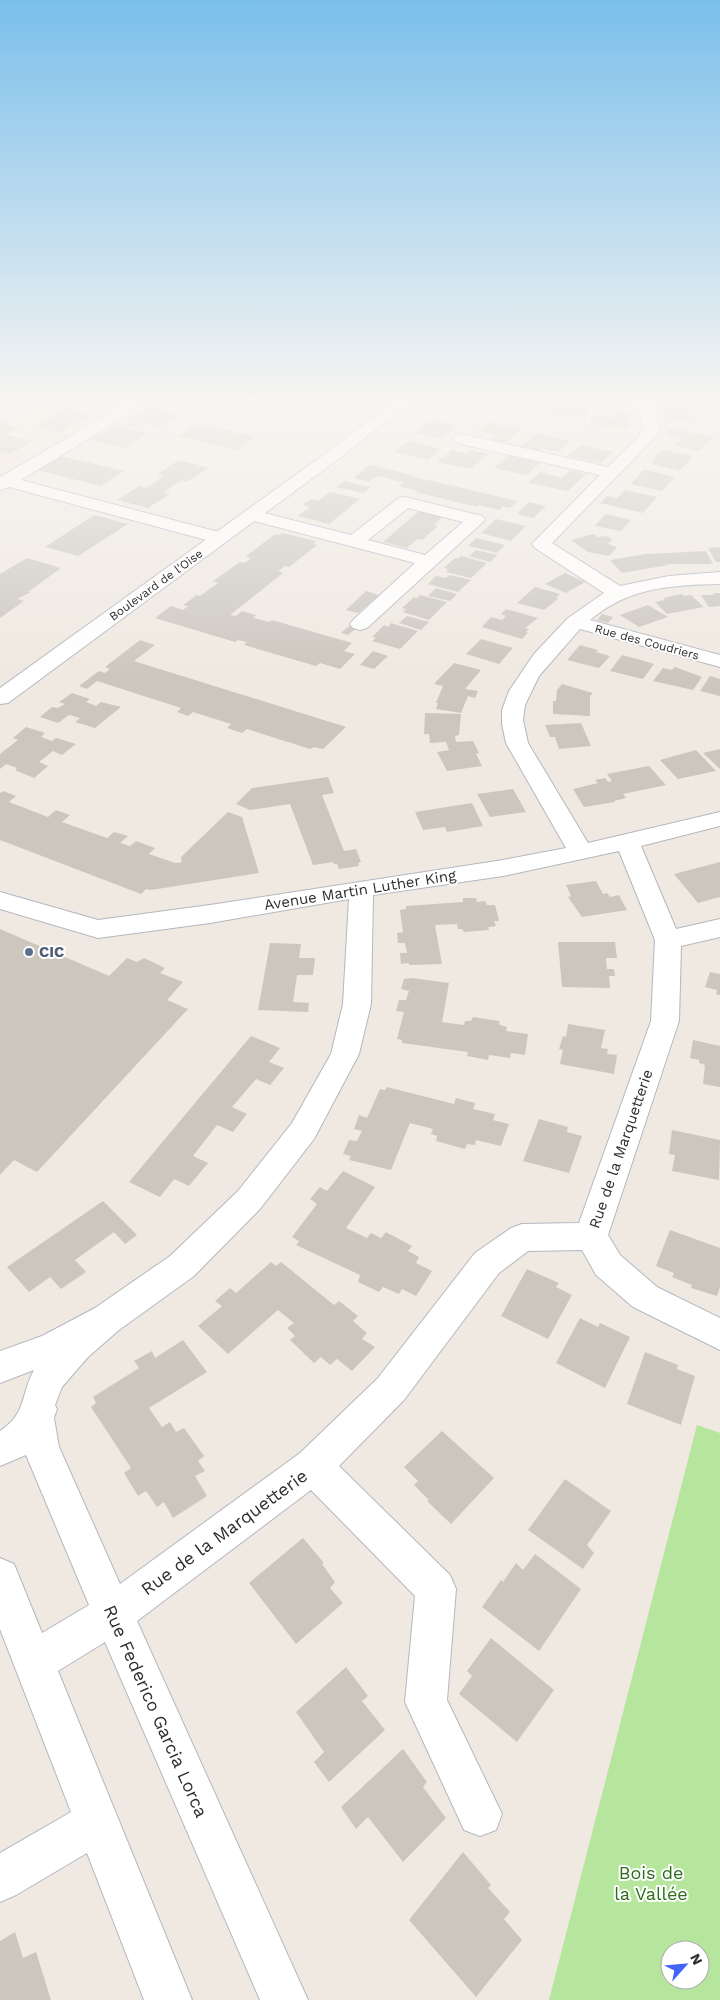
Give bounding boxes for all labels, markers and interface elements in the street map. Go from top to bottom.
street label: Boulevard de l'Oise [107,546,206,624]
street label: Rue des Coudriers [593,621,701,663]
street label: Avenue Martin Luther King [263,866,457,914]
place label: CIC [39,943,64,961]
marker: CIC [23,946,35,958]
street label: Rue de la Marquetterie [585,1067,657,1231]
street label: Rue de la Marquetterie [137,1465,311,1599]
street label: Rue Federico Garcia Lorca [100,1602,212,1820]
park label: Bois de la Vallée [614,1862,688,1904]
north arrow [660,1940,710,1990]
text: N [687,1951,706,1967]

